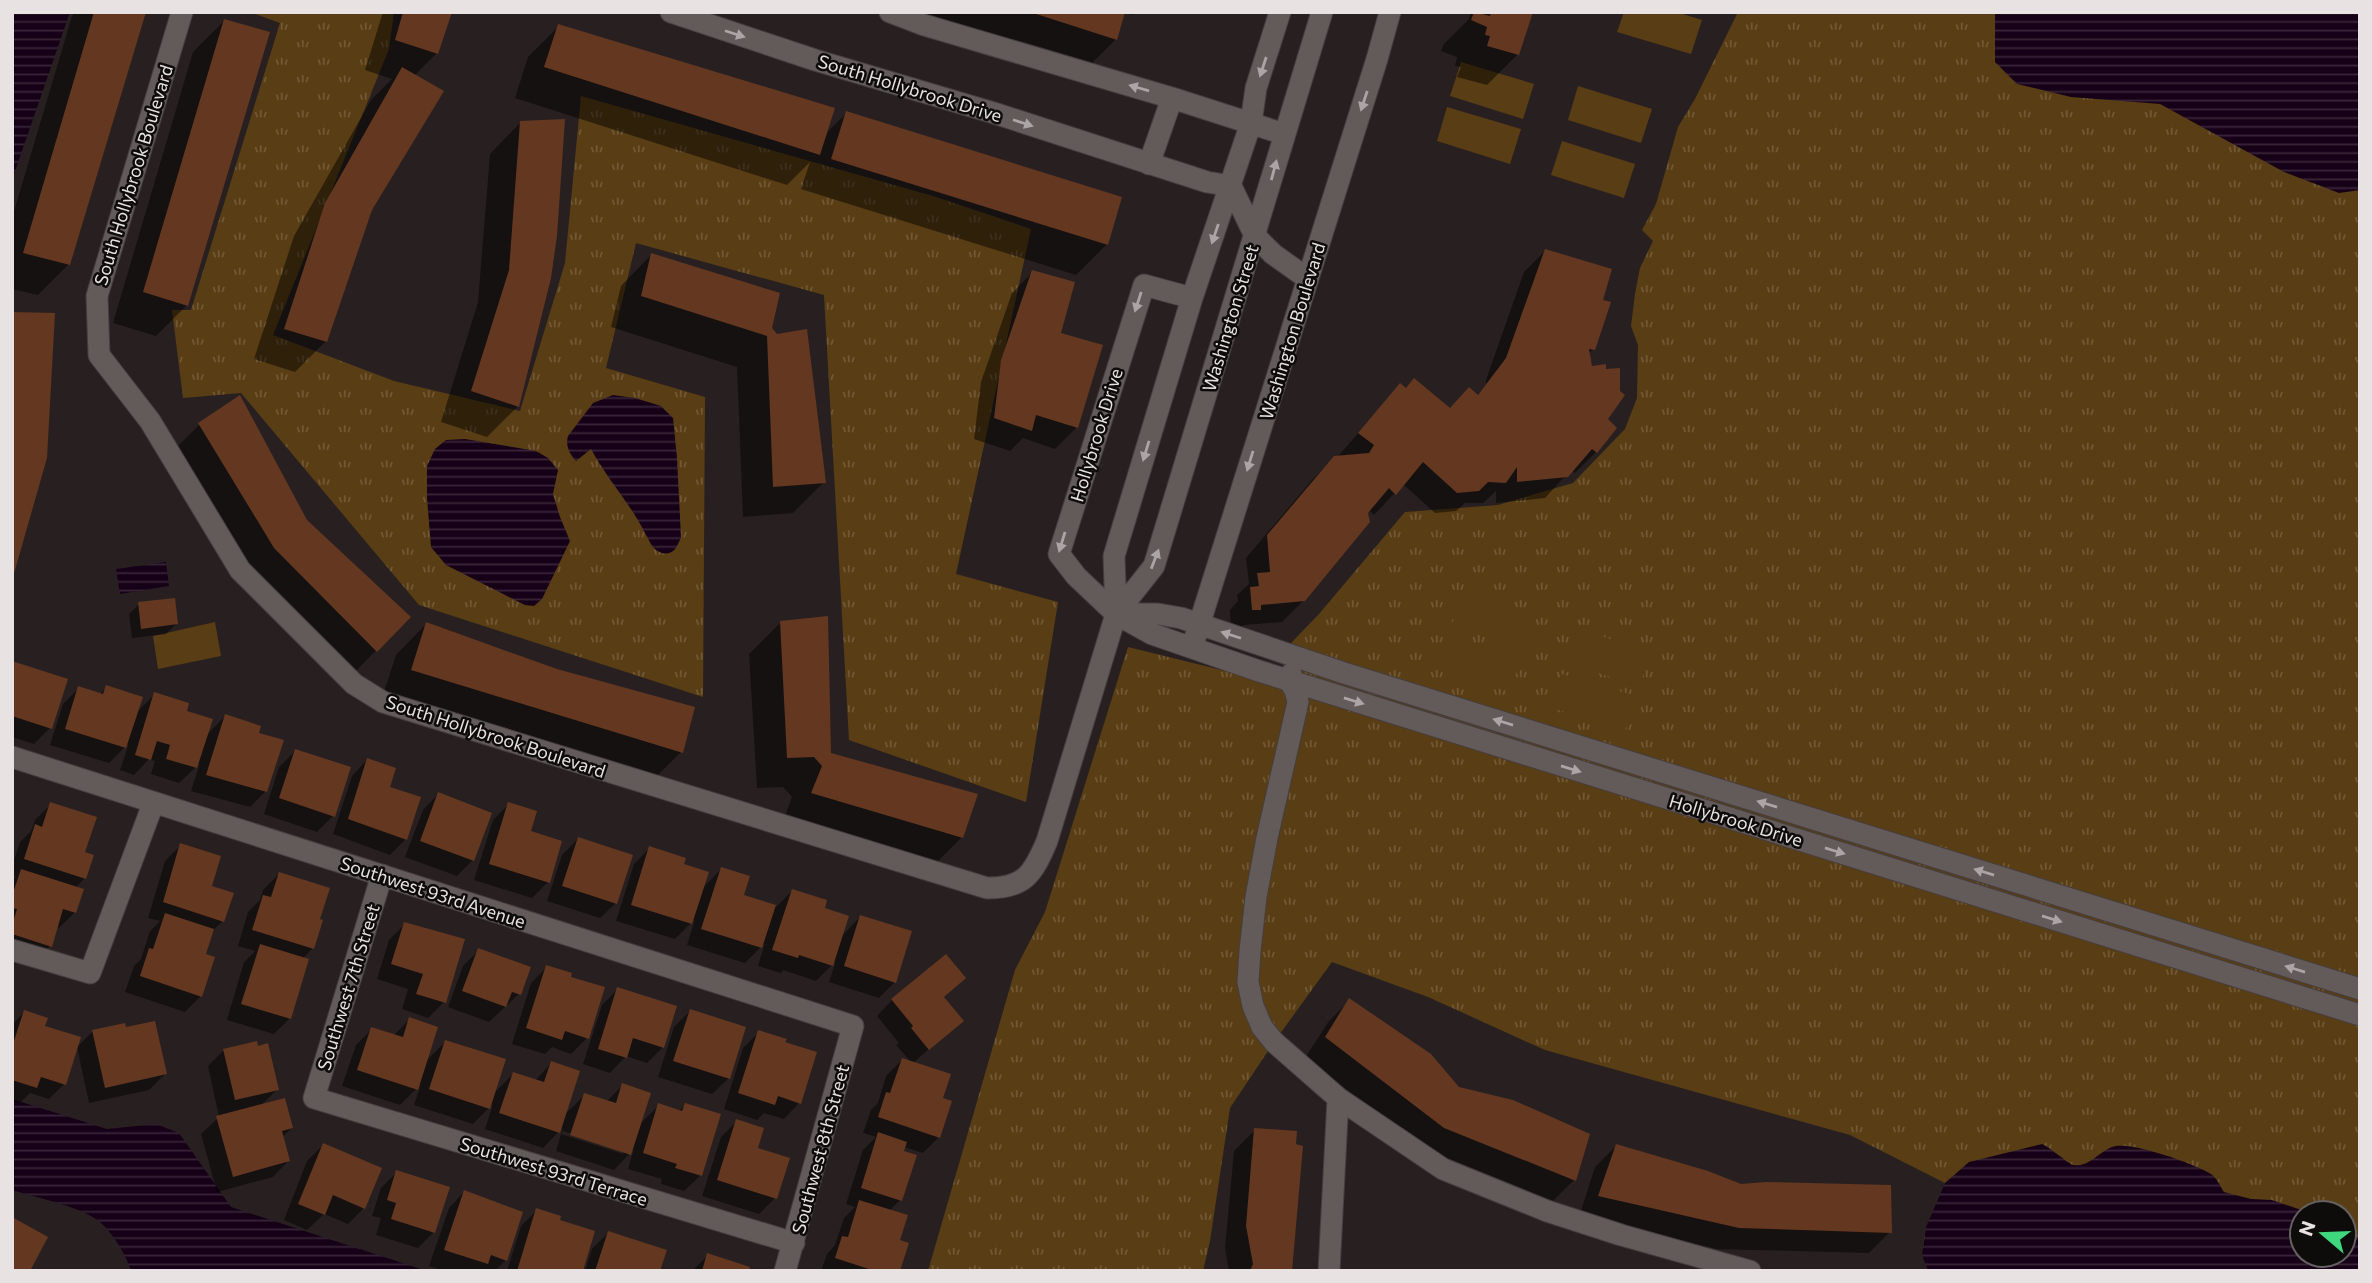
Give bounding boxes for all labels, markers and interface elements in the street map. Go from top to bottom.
one-way arrow [725,29,746,40]
street label: South Hollybrook Drive [815,50,1005,126]
one-way arrow [1257,57,1267,78]
street label: South Hollybrook Boulevard [89,62,177,288]
one-way arrow [1128,83,1149,93]
one-way arrow [1358,90,1369,111]
one-way arrow [1013,118,1034,129]
one-way arrow [1269,159,1280,181]
one-way arrow [1209,224,1220,245]
street label: Washington Boulevard [1255,240,1329,422]
street label: Washington Street [1197,242,1263,394]
one-way arrow [1133,291,1143,312]
street label: Hollybrook Drive [1065,366,1127,504]
one-way arrow [1140,441,1151,462]
one-way arrow [1245,451,1255,472]
one-way arrow [1057,532,1067,553]
one-way arrow [1150,548,1161,569]
one-way arrow [1220,629,1241,639]
street label: South Hollybrook Boulevard [383,690,609,782]
one-way arrow [1343,696,1364,707]
one-way arrow [1492,716,1513,727]
one-way arrow [1561,764,1582,774]
street label: Hollybrook Drive [1667,789,1805,851]
one-way arrow [1756,799,1777,809]
one-way arrow [1825,846,1846,857]
street label: Southwest 93rd Avenue [338,852,528,932]
one-way arrow [1973,866,1994,877]
street label: Southwest 7th Street [312,901,384,1073]
one-way arrow [2042,914,2063,924]
one-way arrow [2284,963,2305,974]
street label: Southwest 8th Street [787,1062,853,1236]
street label: Southwest 93rd Terrace [458,1132,650,1210]
north arrow [2288,1199,2358,1269]
text: N [2293,1218,2320,1239]

